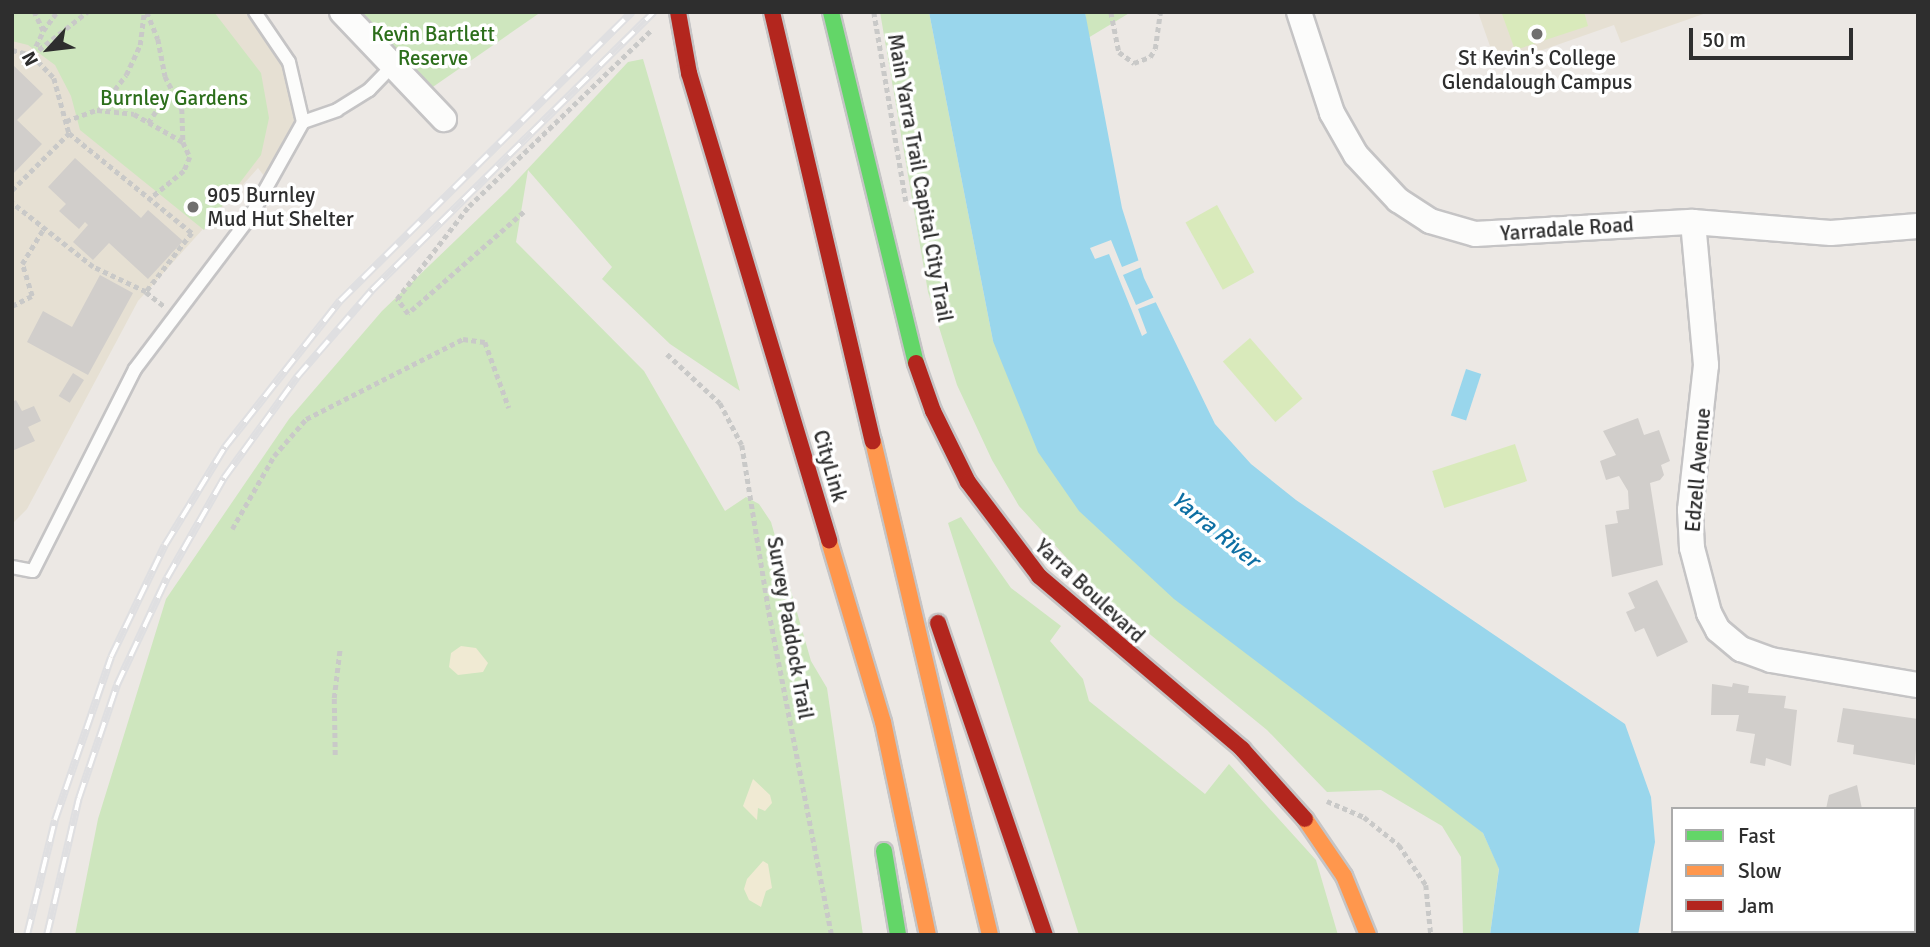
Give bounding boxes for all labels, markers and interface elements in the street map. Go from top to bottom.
north arrow [14,14,84,84]
scale bar [1692,14,1856,58]
park label: Kevin Bartlett Reserve [371,21,495,71]
marker: St Kevin's College Glendalough Campus [1529,26,1545,42]
text: 50 m [1702,27,1746,53]
street label: Main Yarra Trail Capital City Trail [882,32,958,324]
place label: St Kevin's College Glendalough Campus [1442,45,1632,95]
text: N [17,47,44,70]
park label: Burnley Gardens [100,85,248,111]
place label: 905 Burnley Mud Hut Shelter [207,182,354,232]
marker: 905 Burnley Mud Hut Shelter [185,199,201,215]
street label: Yarradale Road [1499,212,1635,246]
street label: Edzell Avenue [1680,407,1716,533]
street label: CityLink [808,427,852,505]
water label: Yarra River [1165,486,1265,574]
street label: Yarra Boulevard [1030,534,1150,648]
street label: Survey Paddock Trail [762,535,818,721]
legend [1671,807,1916,933]
text: Fast [1738,823,1775,849]
text: Slow [1738,858,1782,884]
text: Jam [1738,893,1774,919]

